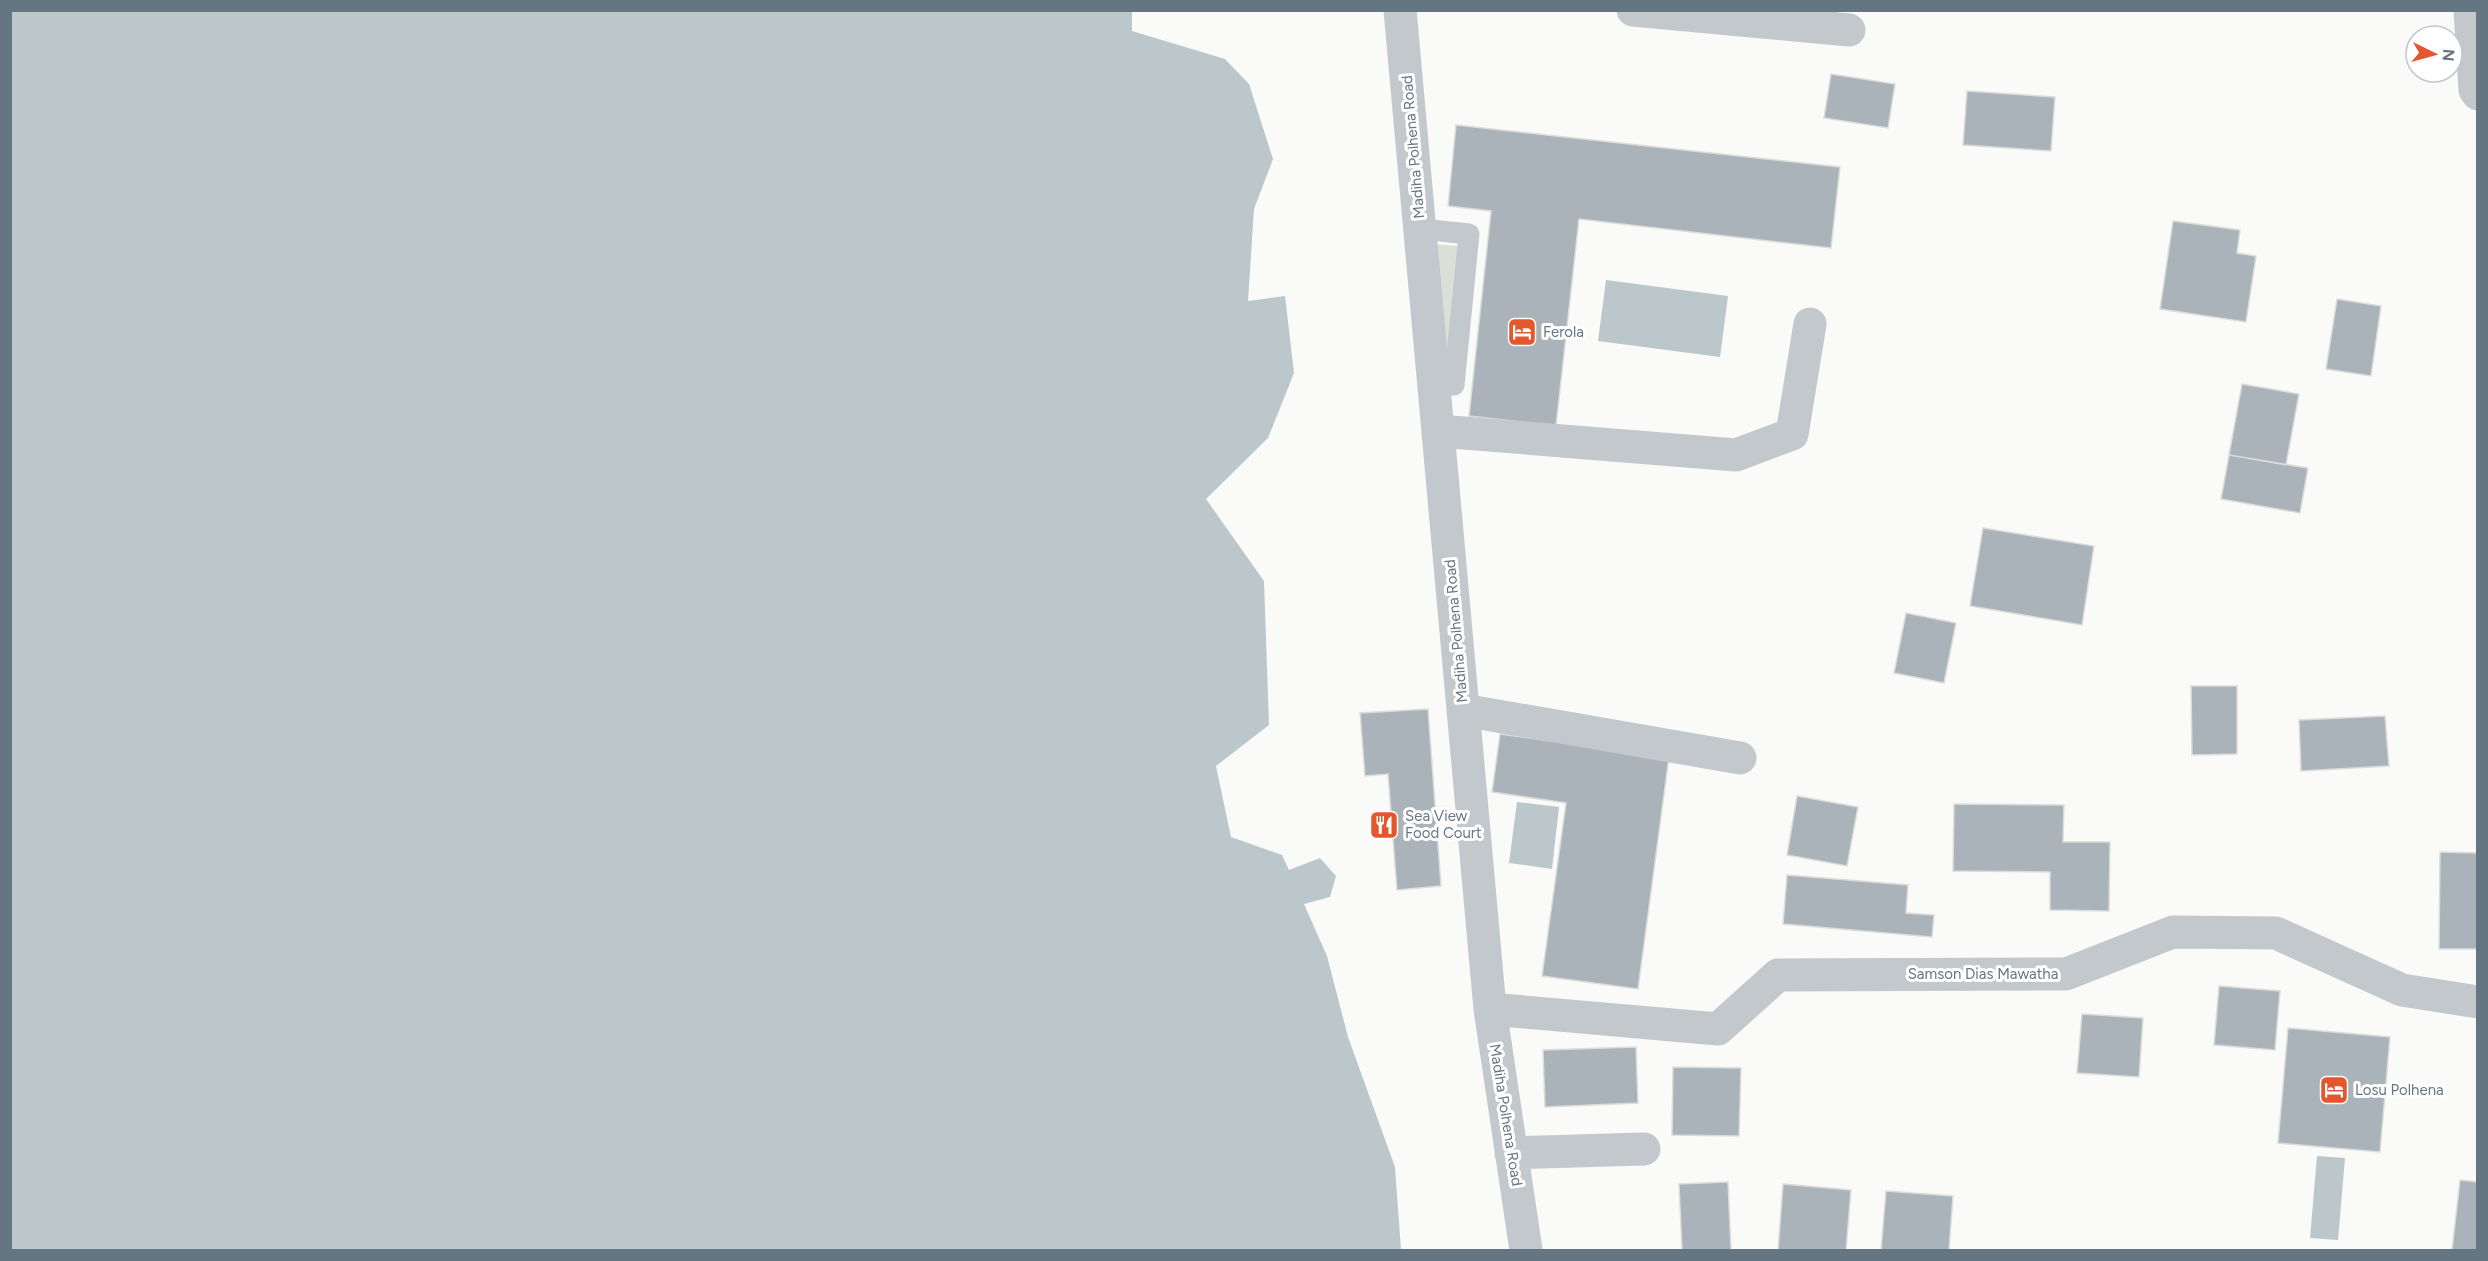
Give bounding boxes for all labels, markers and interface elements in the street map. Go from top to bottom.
north arrow [2404,24,2464,84]
text: N [2438,48,2458,62]
street label: Madiha Polhena Road [1398,75,1428,219]
hotel icon: Ferola [1506,316,1538,348]
place label: Ferola [1543,323,1584,341]
street label: Madiha Polhena Road [1441,559,1471,703]
place label: Sea View Food Court [1405,807,1482,842]
restaurant icon: Sea View Food Court [1368,809,1400,841]
street label: Samson Dias Mawatha [1908,965,2058,983]
street label: Madiha Polhena Road [1486,1043,1526,1187]
hotel icon: Losu Polhena [2318,1074,2350,1106]
place label: Losu Polhena [2355,1081,2444,1099]

